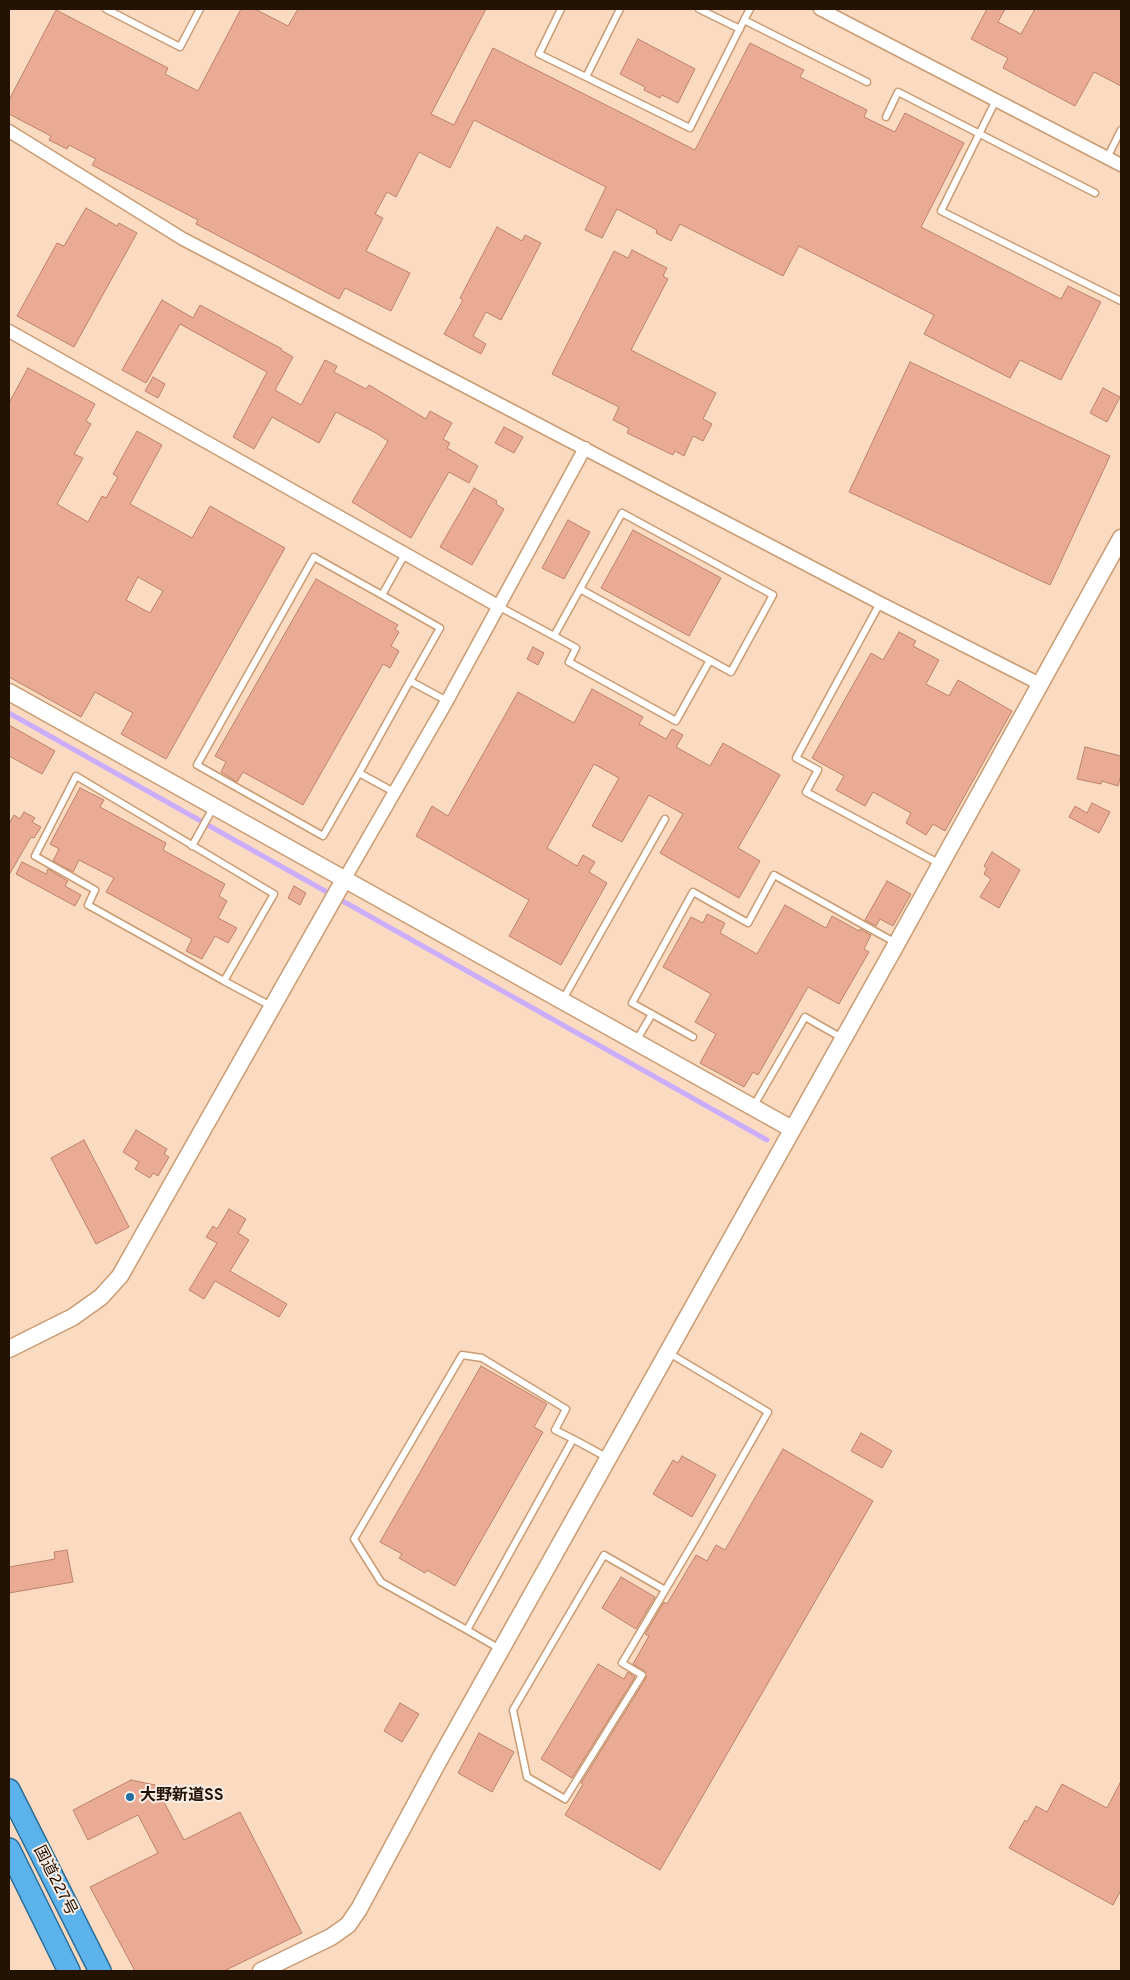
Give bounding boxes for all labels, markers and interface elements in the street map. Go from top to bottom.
place label: 大野新道SS [140,1787,224,1807]
marker: 大野新道SS [124,1791,136,1803]
street label: 国道227号 [28,1843,80,1919]

